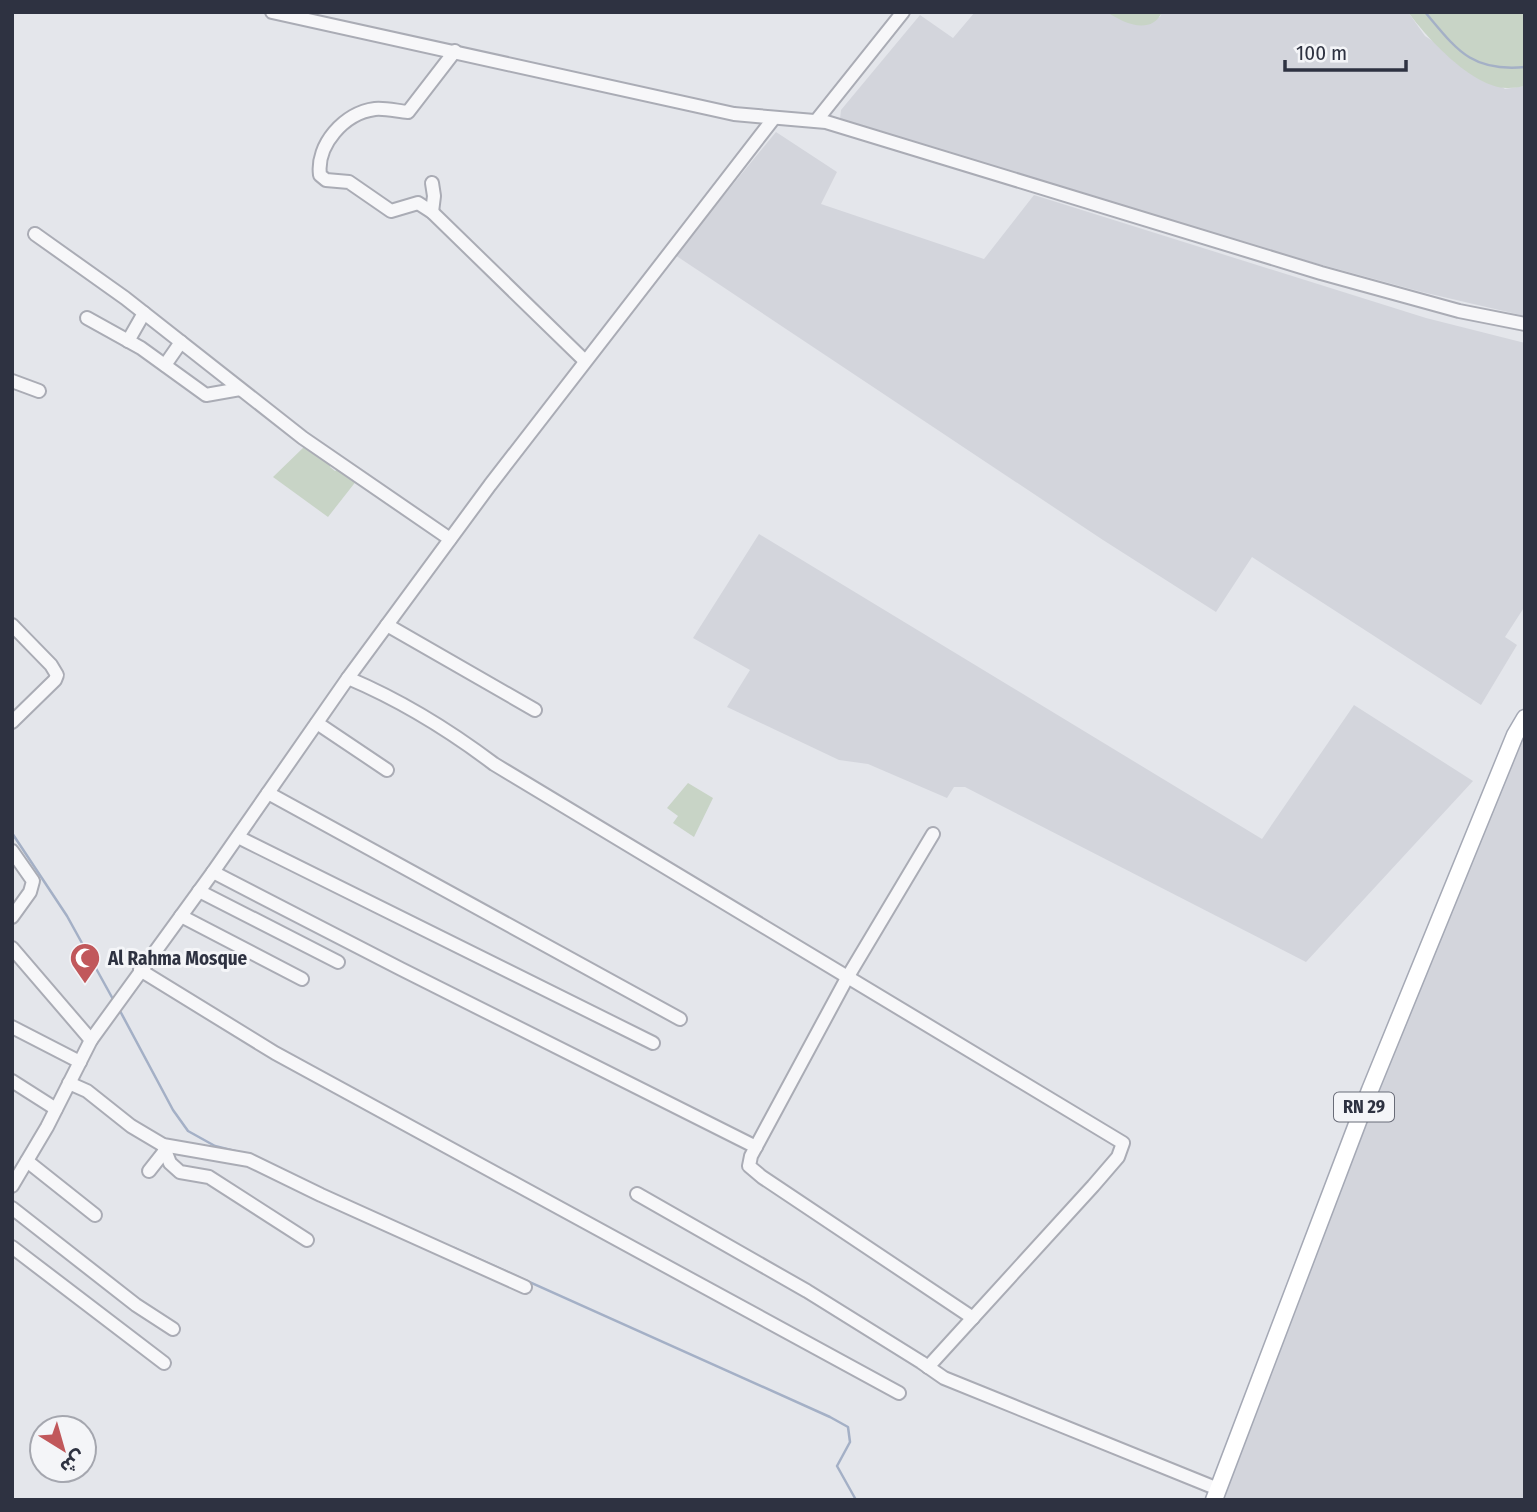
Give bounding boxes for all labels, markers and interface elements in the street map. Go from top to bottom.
scale bar [1285,28,1406,72]
text: 100 m [1296,40,1347,66]
mosque icon: Al Rahma Mosque [68,941,102,985]
place label: Al Rahma Mosque [107,947,248,970]
road number: RN 29 [1334,1092,1394,1122]
north arrow [28,1414,98,1484]
text: ش [56,1445,90,1479]

